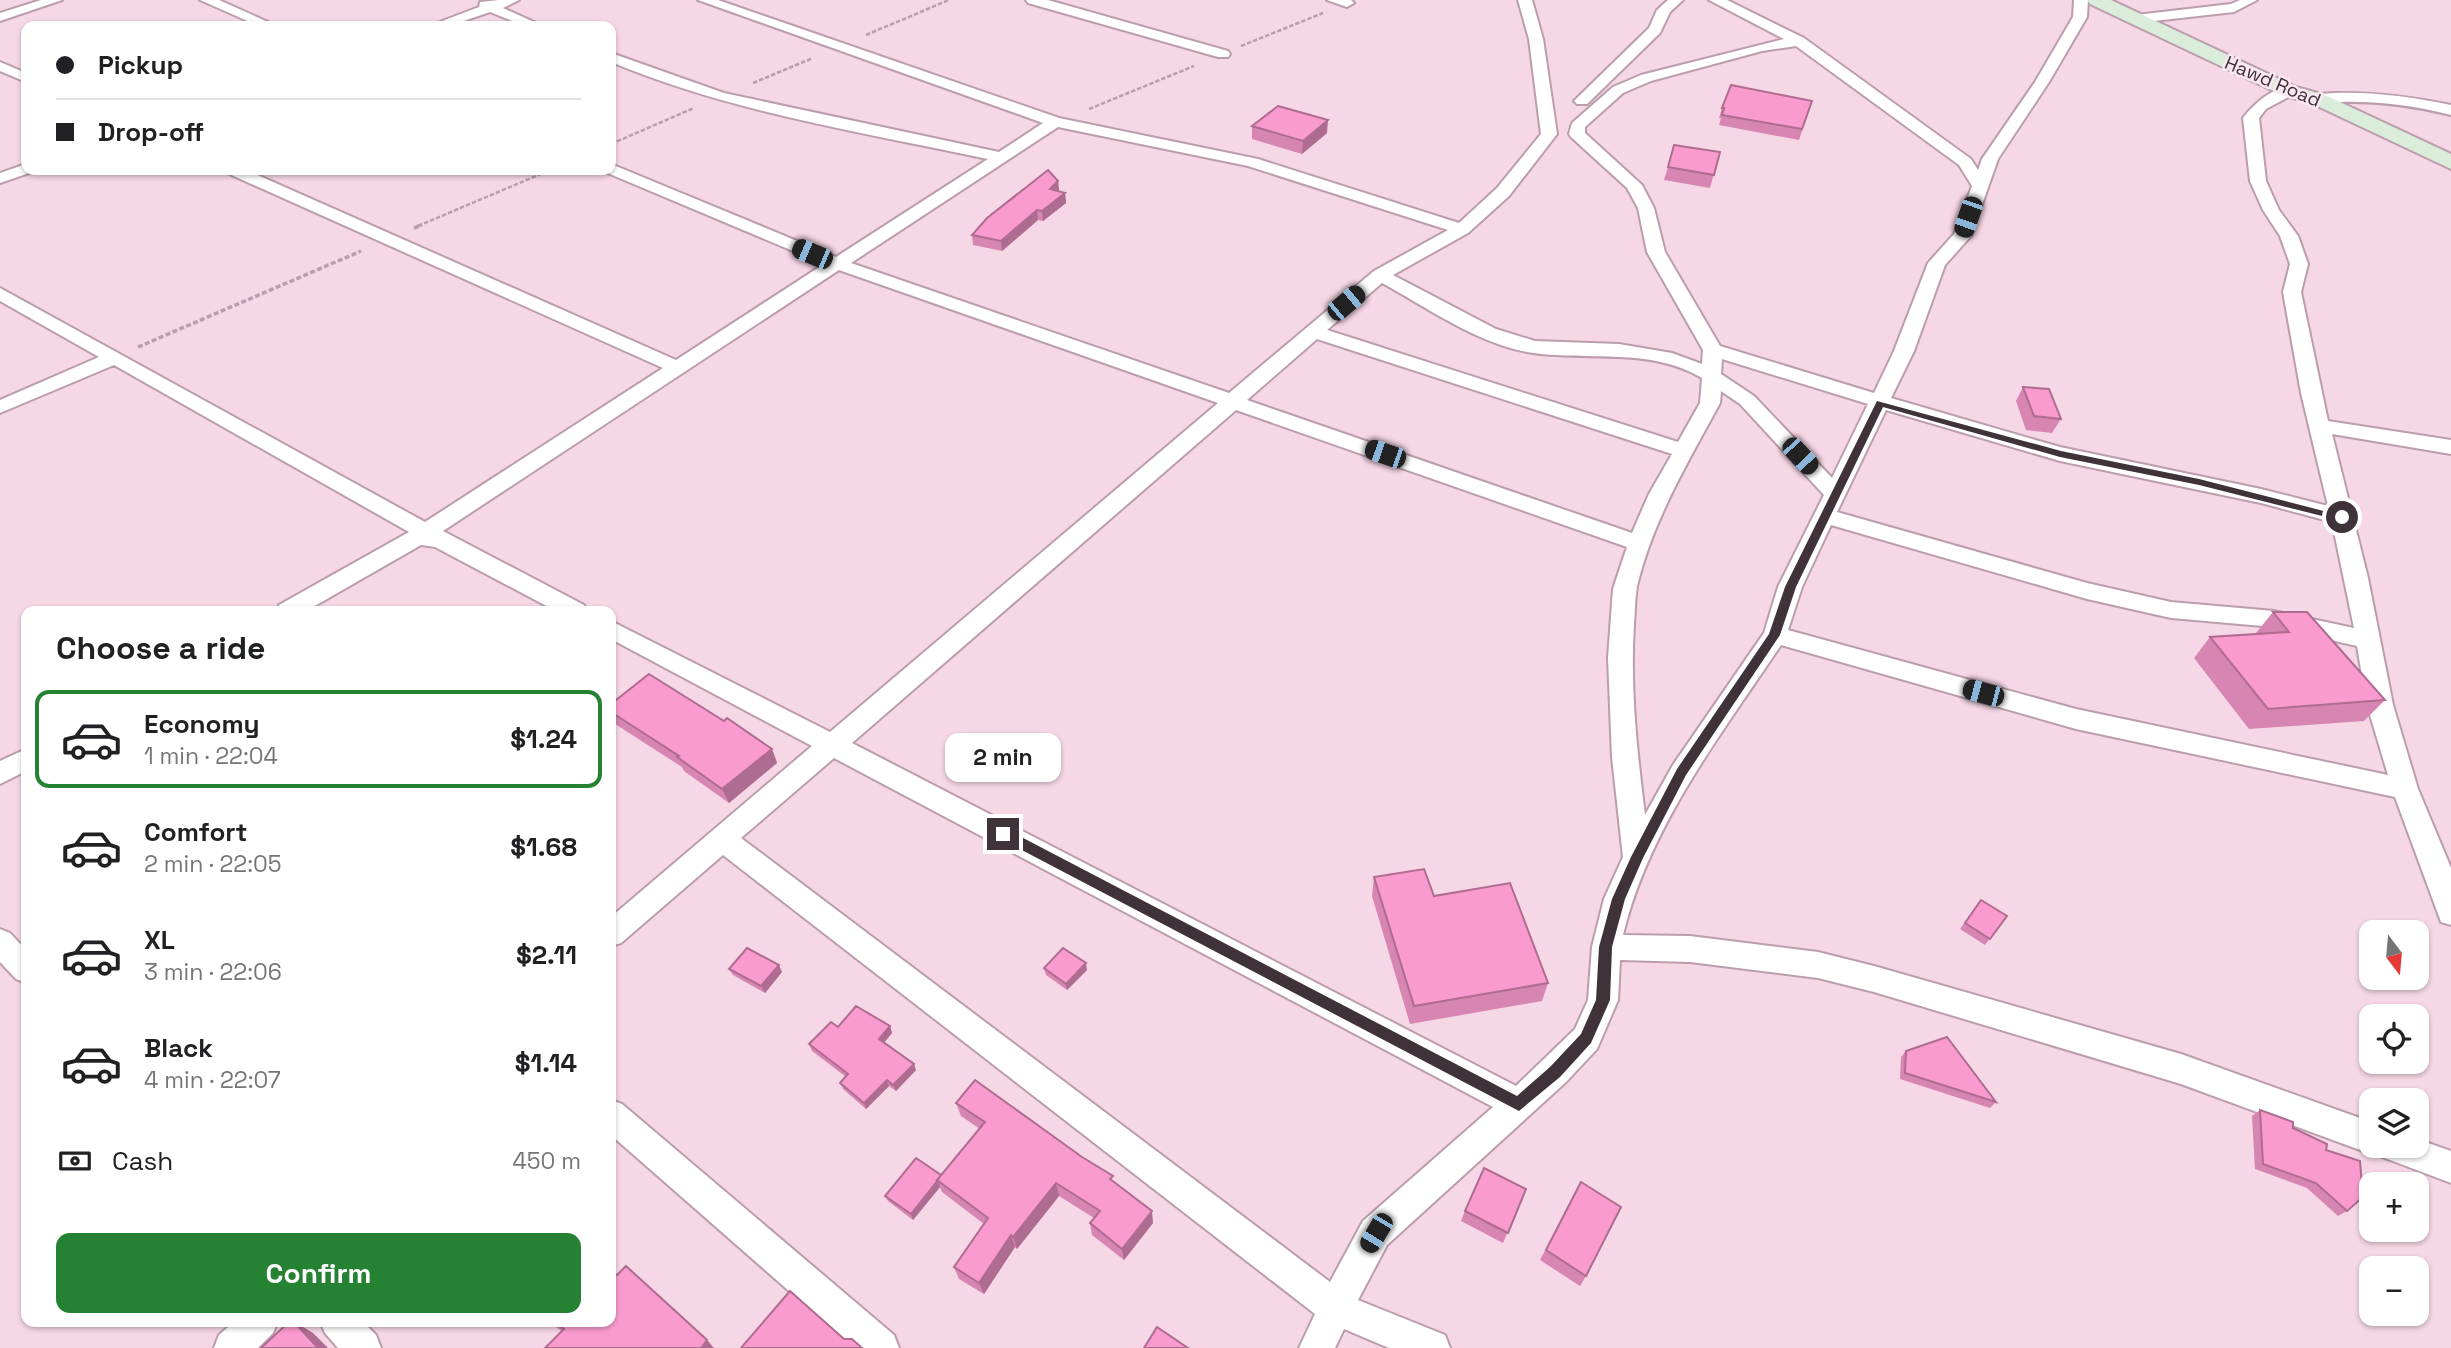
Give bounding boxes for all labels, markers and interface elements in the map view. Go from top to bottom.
text: Pickup [98,48,183,82]
street label: Hawd Road [2221,50,2325,113]
text: Drop-off [98,115,204,149]
car [1952,194,1985,240]
car [789,236,836,272]
car [1324,281,1369,325]
car [1778,433,1823,479]
car [1362,437,1409,471]
route start [2326,501,2358,533]
text: Choose a ride [56,628,266,668]
car [1960,677,2007,709]
text: Economy [144,707,260,741]
icon: car [60,708,123,771]
text: $1.24 [510,722,577,756]
callout: 2 min [945,732,1061,782]
text: 1 min · 22:04 [144,741,278,771]
text: 2 min [973,742,1033,772]
text: Comfort [144,815,247,849]
icon: car [60,816,123,879]
route end [987,818,1019,850]
text: $1.68 [510,830,577,864]
text: 2 min · 22:05 [144,849,282,879]
north arrow [2359,920,2429,990]
map controls [2359,920,2429,1326]
text: XL [144,923,175,957]
icon: car [60,924,123,987]
text: $2.11 [516,938,577,972]
text: 3 min · 22:06 [144,957,282,987]
button: locate [2359,1004,2429,1074]
text: Black [144,1031,213,1065]
icon: car [60,1032,123,1095]
text: $1.14 [515,1046,577,1080]
text: 4 min · 22:07 [144,1065,281,1095]
button: layers [2359,1088,2429,1158]
icon: cash [56,1142,94,1180]
text: Cash [112,1144,173,1178]
text: 450 m [512,1146,581,1176]
button: + [2359,1172,2429,1242]
car [1357,1210,1396,1256]
button: Confirm [56,1233,581,1313]
button: − [2359,1256,2429,1326]

